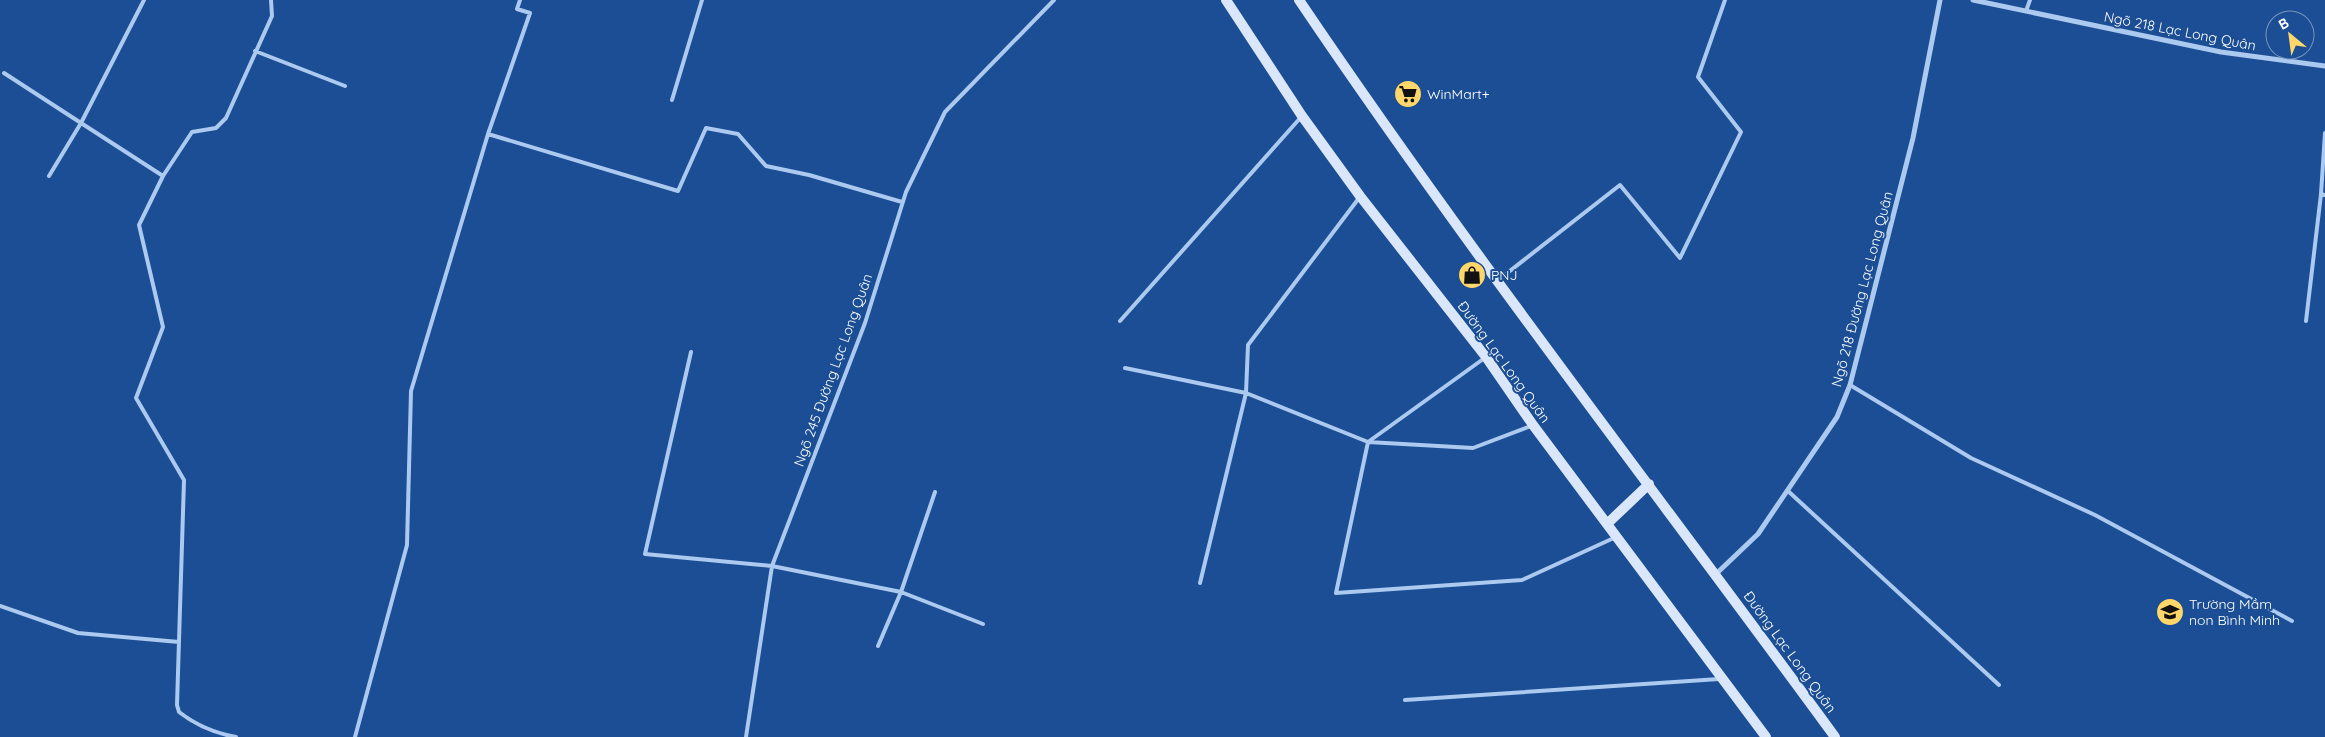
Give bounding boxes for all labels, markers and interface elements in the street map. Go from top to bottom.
street label: Ngõ 218 Lạc Long Quân [2102,7,2258,55]
north arrow [2265,10,2315,60]
text: B [2275,14,2292,34]
supermarket icon: WinMart+ [1393,79,1423,109]
place label: WinMart+ [1427,85,1490,103]
street label: Ngõ 218 Đường Lạc Long Quân [1827,189,1897,389]
shop icon: PNJ [1457,260,1487,290]
place label: PNJ [1491,266,1518,284]
street label: Ngõ 245 Đường Lạc Long Quân [790,271,876,469]
street label: Đường Lạc Long Quân [1454,298,1554,426]
street label: Đường Lạc Long Quân [1740,588,1840,716]
place label: Trường Mầm non Bình Minh [2189,595,2280,629]
school or university icon: Trường Mầm non Bình Minh [2155,597,2185,627]

